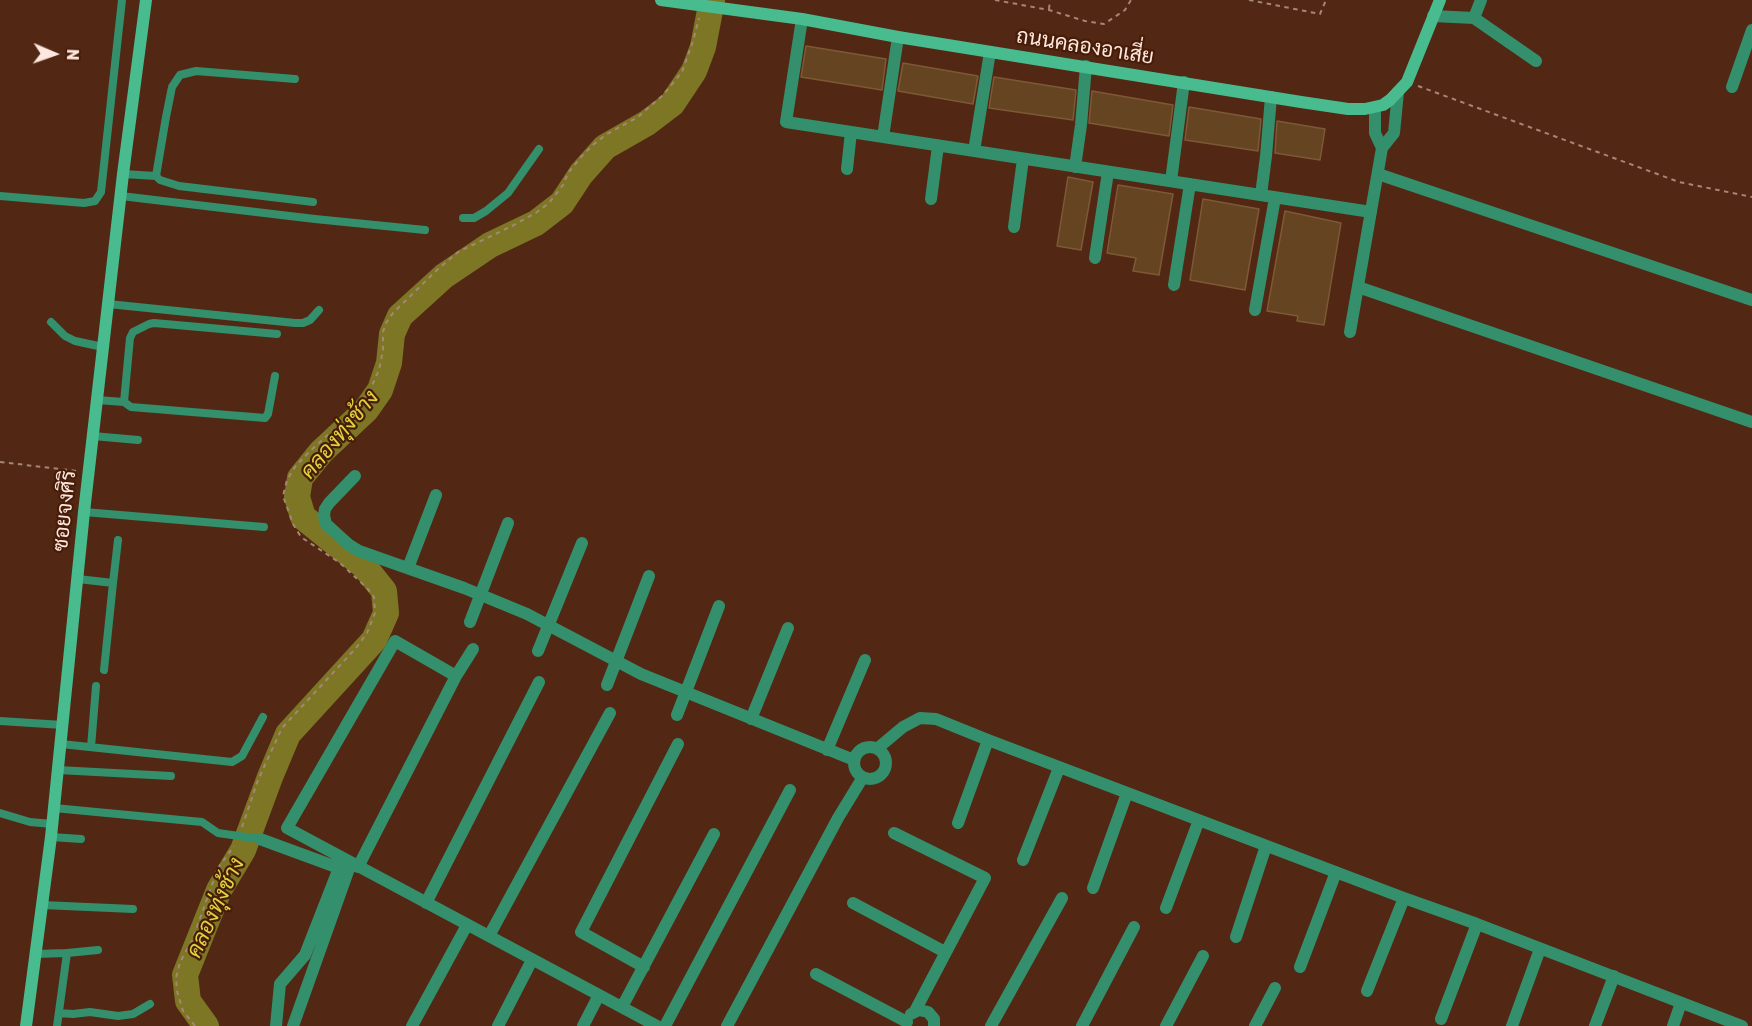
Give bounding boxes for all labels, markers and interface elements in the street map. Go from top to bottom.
north arrow [24,24,84,84]
street label: ถนนคลองอาเสี่ย [1014,24,1156,70]
text: N [63,49,82,61]
water label: คลองทุ่งช้าง [295,385,385,485]
street label: ซอยจงศิริ [48,469,82,553]
water label: คลองทุ่งช้าง [181,854,251,962]

